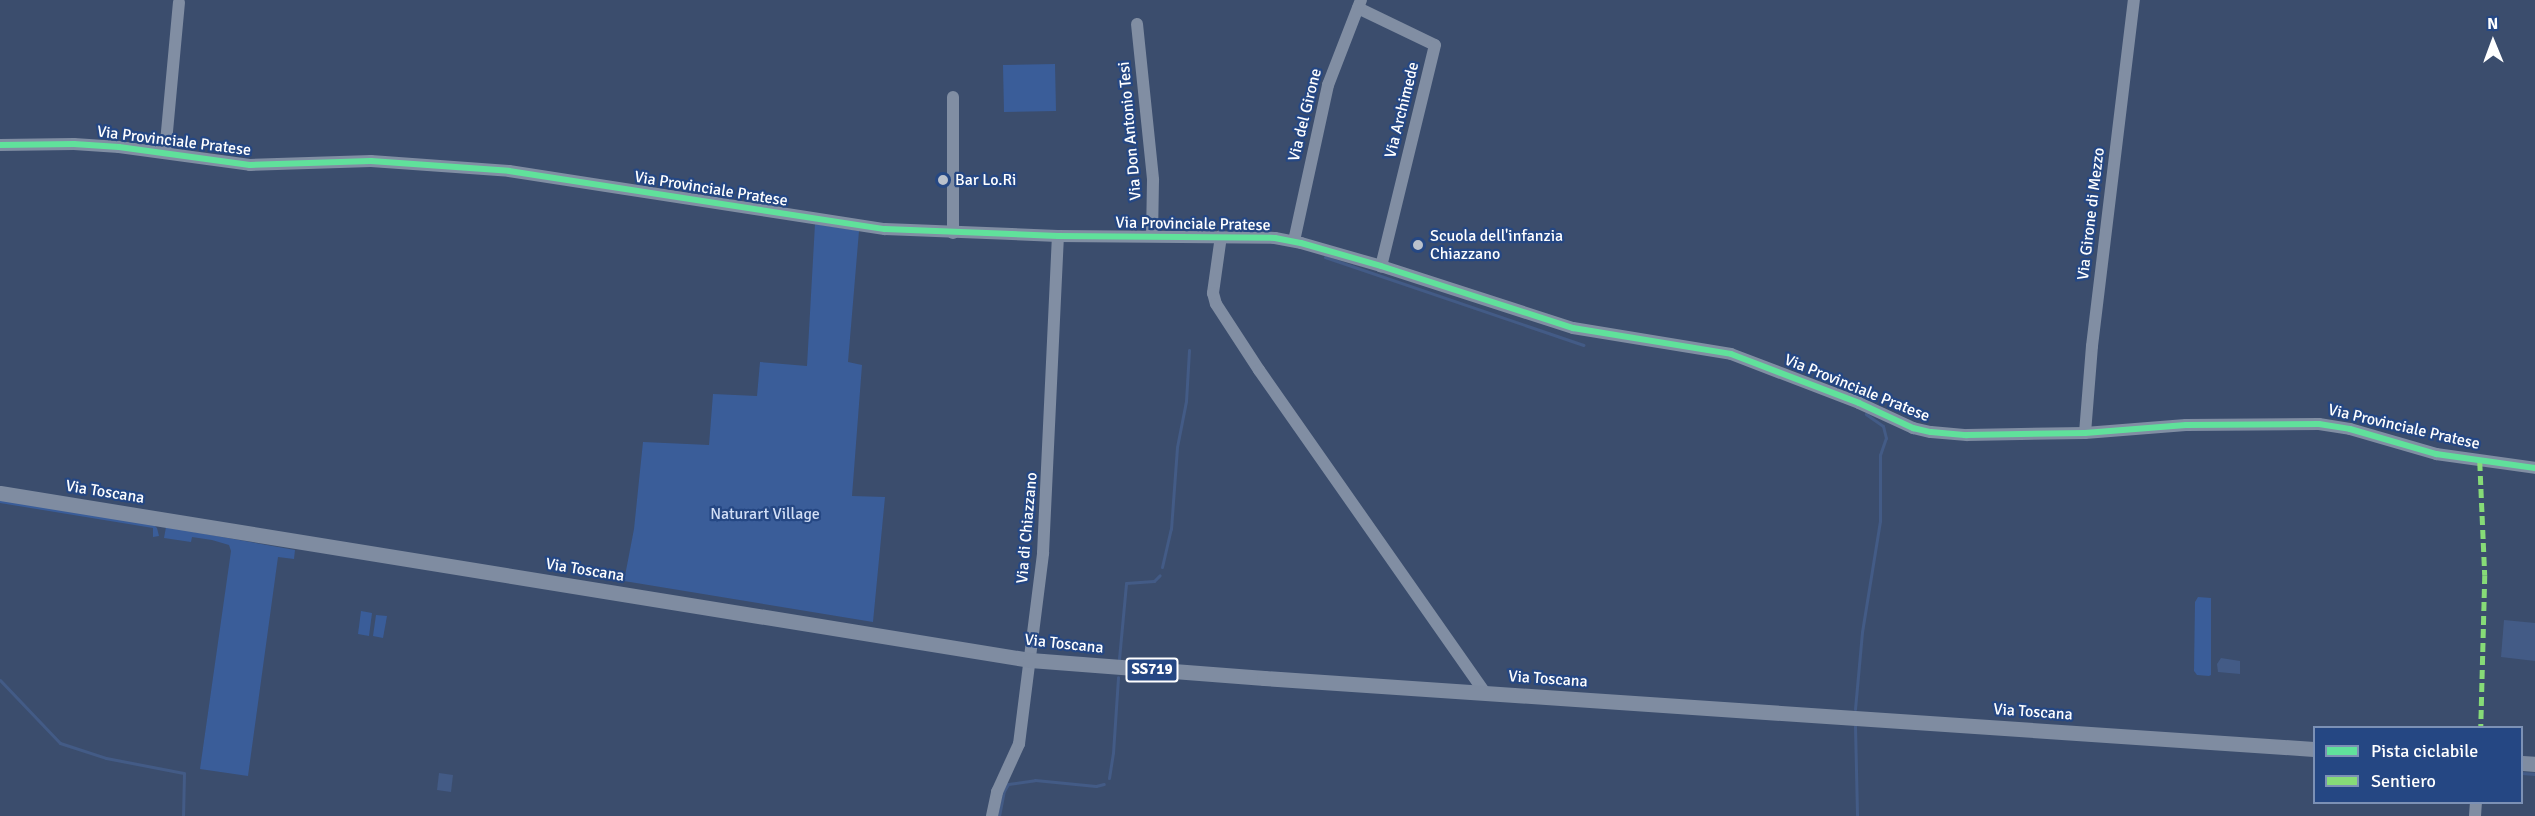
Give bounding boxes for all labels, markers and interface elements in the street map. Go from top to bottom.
north arrow [2463,12,2523,72]
text: N [2487,14,2498,34]
street label: Via Archimede [1381,60,1423,160]
street label: Via Don Antonio Tesi [1114,61,1146,201]
street label: Via del Girone [1284,67,1326,163]
street label: Via Provinciale Pratese [96,122,252,160]
street label: Via Girone di Mezzo [2073,147,2109,281]
street label: Via Provinciale Pratese [633,167,789,211]
place label: Bar Lo.Ri [955,170,1016,190]
marker: Bar Lo.Ri [936,173,950,187]
street label: Via Provinciale Pratese [1115,213,1271,235]
place label: Scuola dell'infanzia Chiazzano [1430,226,1563,264]
marker: Scuola dell'infanzia Chiazzano [1411,238,1425,252]
street label: Via Provinciale Pratese [1781,350,1933,426]
street label: Via Provinciale Pratese [2326,400,2482,454]
street label: Via di Chiazzano [1013,472,1041,584]
street label: Via Toscana [64,476,146,508]
park label: Naturart Village [710,504,820,524]
street label: Via Toscana [544,554,626,586]
street label: Via Toscana [1023,630,1105,658]
road number: SS719 [1125,658,1179,682]
street label: Via Toscana [1508,667,1588,691]
street label: Via Toscana [1993,700,2073,724]
legend [2313,726,2523,804]
text: Pista ciclabile [2371,740,2478,762]
text: Sentiero [2371,770,2436,792]

